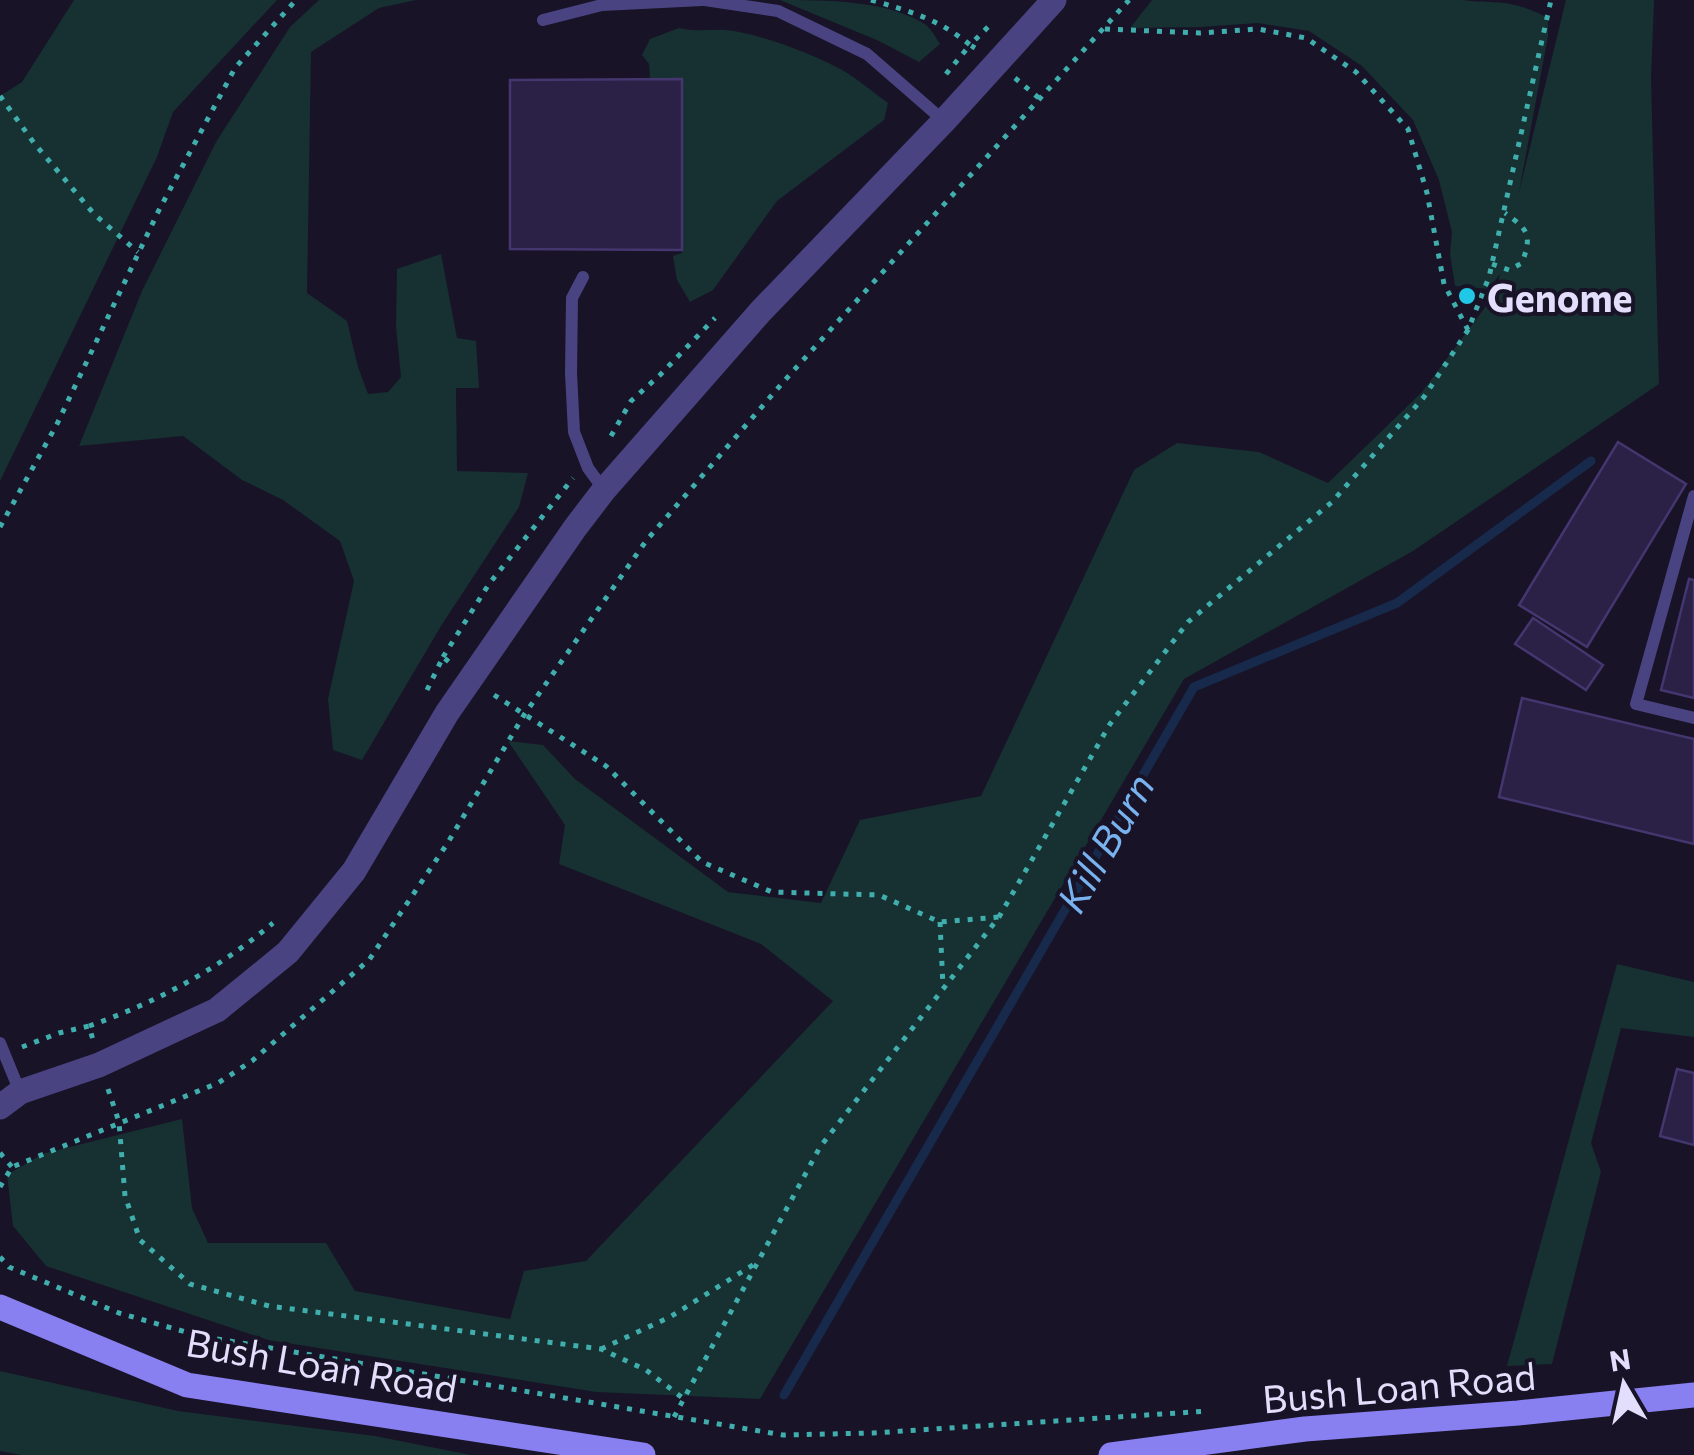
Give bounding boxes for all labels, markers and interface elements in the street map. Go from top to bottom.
place label: Genome [1487,273,1633,320]
marker: Genome [1456,285,1478,307]
water label: Kill Burn [1045,764,1163,920]
street label: Bush Loan Road [183,1317,461,1411]
north arrow [1574,1335,1674,1435]
text: N [1607,1341,1633,1378]
street label: Bush Loan Road [1260,1351,1538,1421]

